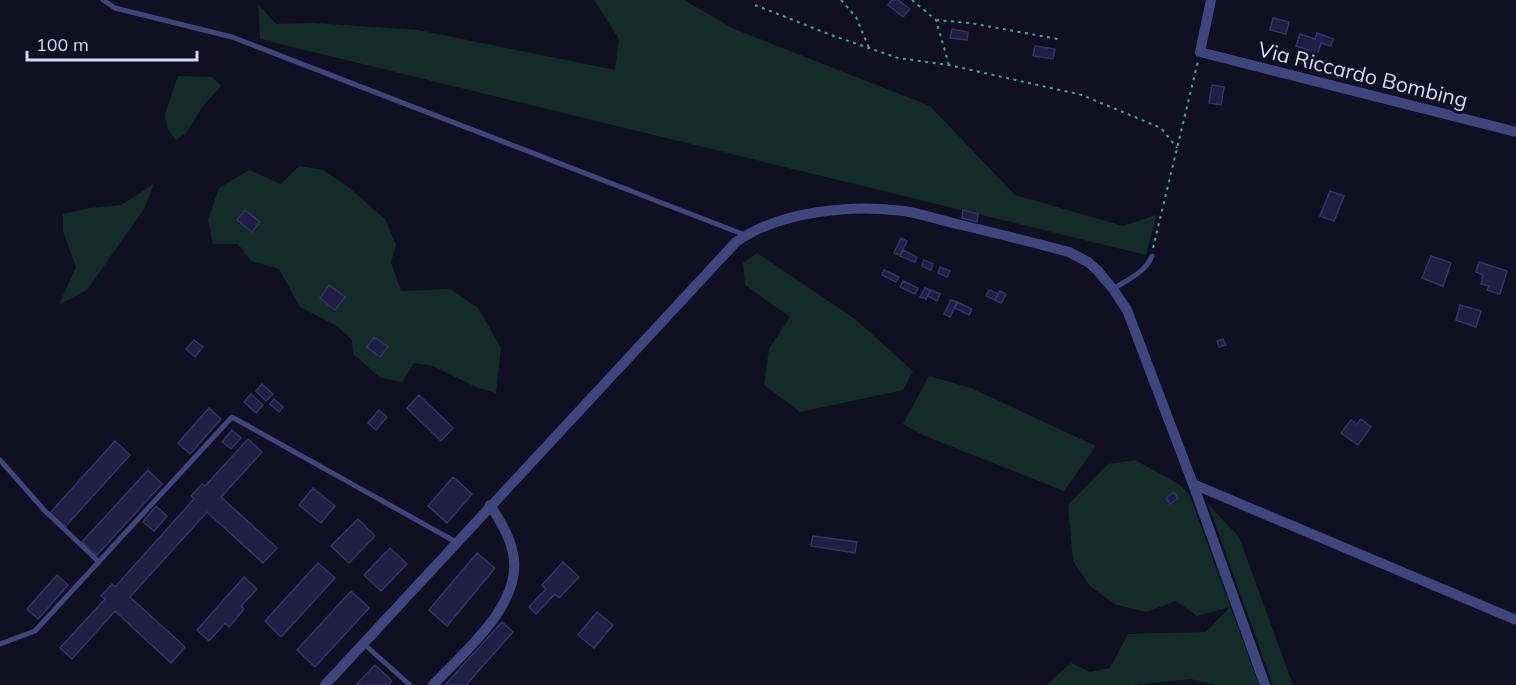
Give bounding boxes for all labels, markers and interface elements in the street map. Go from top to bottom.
scale bar [27,24,196,62]
text: 100 m [36,33,89,56]
street label: Via Riccardo Bombing [1255,35,1471,113]

